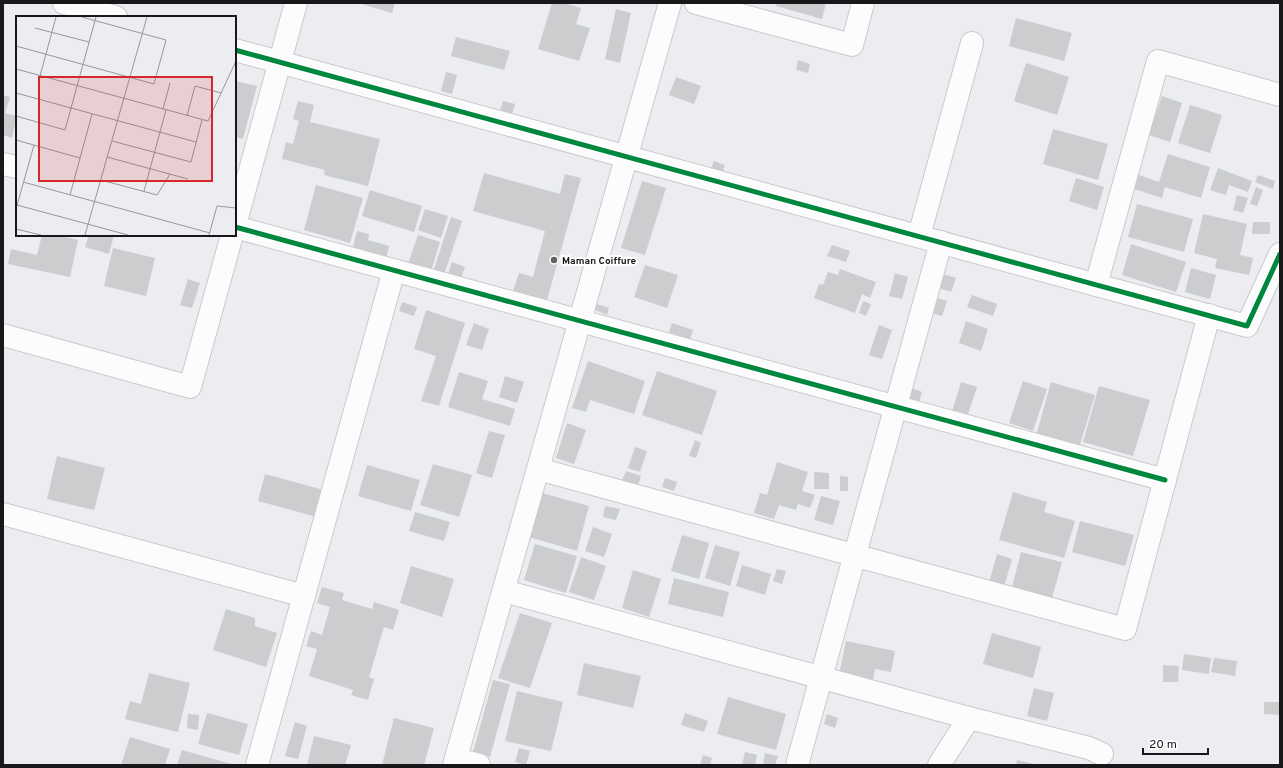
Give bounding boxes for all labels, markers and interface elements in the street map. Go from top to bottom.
inset map [16,16,236,236]
marker: Maman Coiffure [549,255,559,265]
place label: Maman Coiffure [562,255,637,268]
scale bar [1143,730,1208,756]
text: 20 m [1149,737,1177,753]

